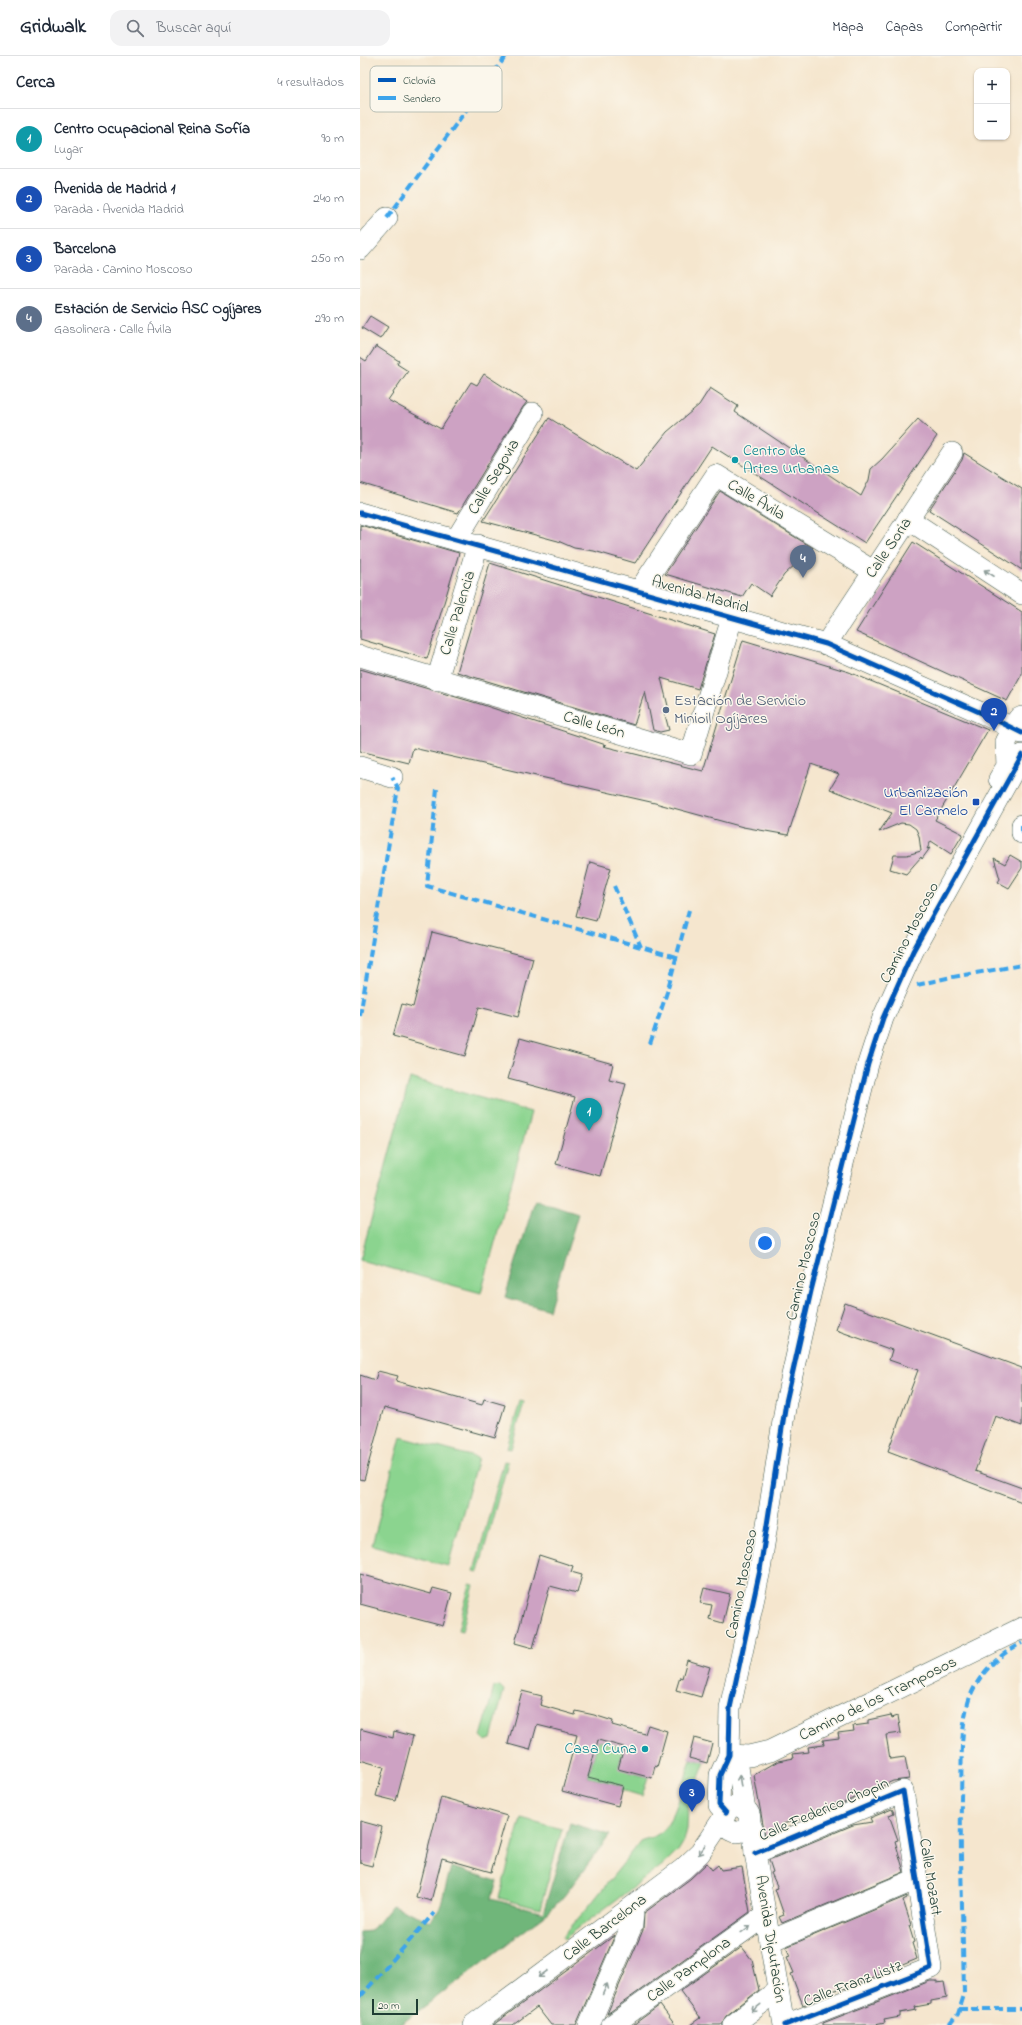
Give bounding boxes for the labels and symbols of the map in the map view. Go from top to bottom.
legend [370,66,502,112]
text: Ciclovía [403,73,436,89]
text: Sendero [403,91,441,107]
street label: Calle Segovia [462,435,526,519]
place label: Centro de Artes Urbanas [743,439,839,481]
marker: Centro de Artes Urbanas [730,455,740,465]
street label: Calle Ávila [722,473,790,527]
street label: Calle Soria [860,513,918,583]
pin: 4 [790,545,816,578]
street label: Calle Palencia [434,568,482,658]
one-way arrow [984,568,995,577]
street label: Avenida Madrid [649,570,751,620]
place label: Estación de Servicio Minioil Ogíjares [674,689,806,731]
pin: 2 [981,698,1007,731]
street label: Calle León [560,705,628,745]
marker: Estación de Servicio Minioil Ogíjares [661,705,671,715]
place label: Urbanización El Carmelo [884,781,968,823]
marker: Urbanización El Carmelo [971,797,981,807]
street label: Camino Moscoso [874,878,946,988]
pin: 1 [576,1098,602,1131]
street label: Camino Moscoso [780,1209,828,1323]
your location [755,1233,775,1253]
street label: Camino Moscoso [720,1527,764,1641]
street label: Camino de los Tramposos [795,1650,961,1748]
place label: Casa Cuna [564,1737,637,1761]
marker: Casa Cuna [640,1744,650,1754]
street label: Calle Federico Chopin [755,1772,893,1848]
one-way arrow [736,1775,744,1788]
pin: 3 [679,1779,705,1812]
street label: Calle Mozart [912,1837,948,1918]
one-way arrow [698,1844,706,1855]
street label: Avenida Diputación [748,1874,792,2005]
street label: Calle Barcelona [558,1888,652,1968]
one-way arrow [740,1925,751,1933]
street label: Calle Pamplona [642,1931,736,2009]
street label: Calle Franz Listz [800,1954,906,2014]
one-way arrow [537,1970,548,1978]
one-way arrow [601,1984,609,1996]
scale bar [372,1997,418,2016]
one-way arrow [750,2003,761,2012]

